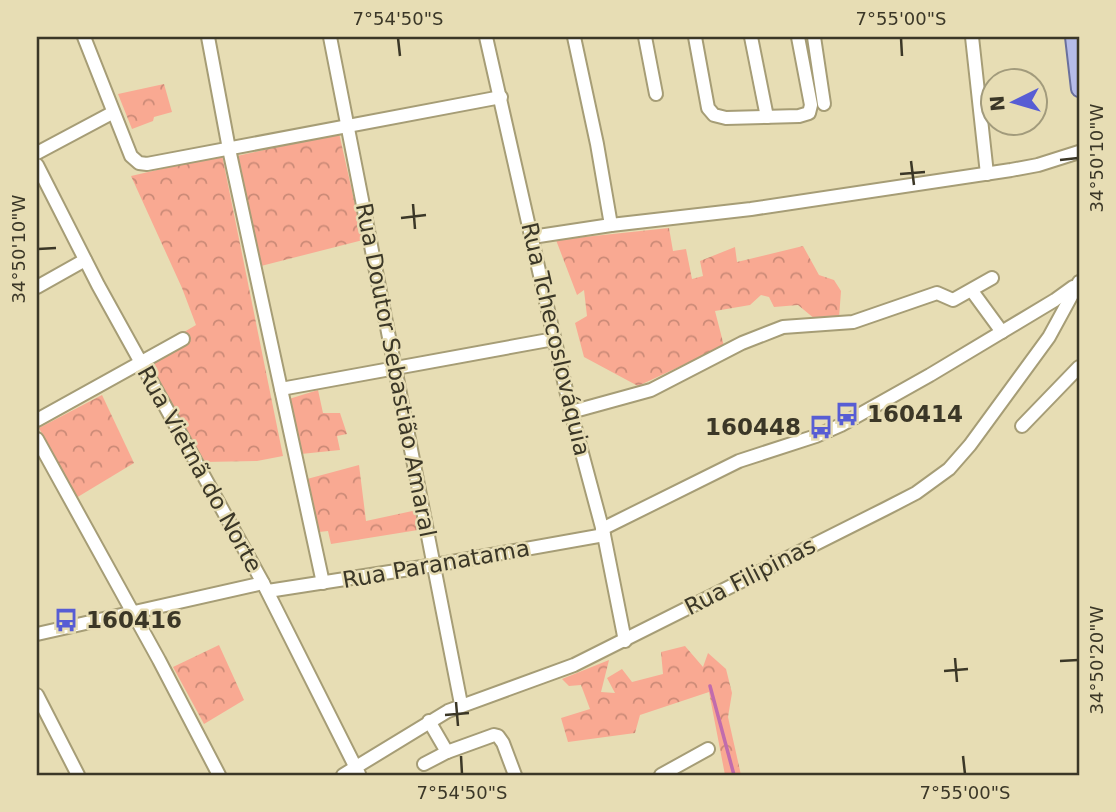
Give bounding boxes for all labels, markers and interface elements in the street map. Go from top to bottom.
text: 7°54'50"S [353,8,443,29]
text: 7°55'00"S [856,8,946,29]
north arrow [979,66,1050,136]
text: N [985,95,1009,112]
text: 34°50'10"W [1086,103,1107,212]
text: 34°50'10"W [8,194,29,303]
street label: Rua Doutor Sebastião Amaral [351,201,441,539]
street label: Rua Tchecoslováquia [516,220,596,458]
street label: Rua Vietnã do Norte [132,361,268,577]
bus stop icon: 160414 [833,400,861,428]
place label: 160414 [867,401,963,427]
bus stop icon: 160448 [807,413,835,441]
place label: 160448 [705,414,801,440]
street label: Rua Filipinas [680,532,820,620]
street label: Rua Paranatama [340,535,532,593]
text: 34°50'20"W [1086,605,1107,714]
bus stop icon: 160416 [52,606,80,634]
place label: 160416 [86,607,182,633]
text: 7°54'50"S [417,782,507,803]
text: 7°55'00"S [920,782,1010,803]

